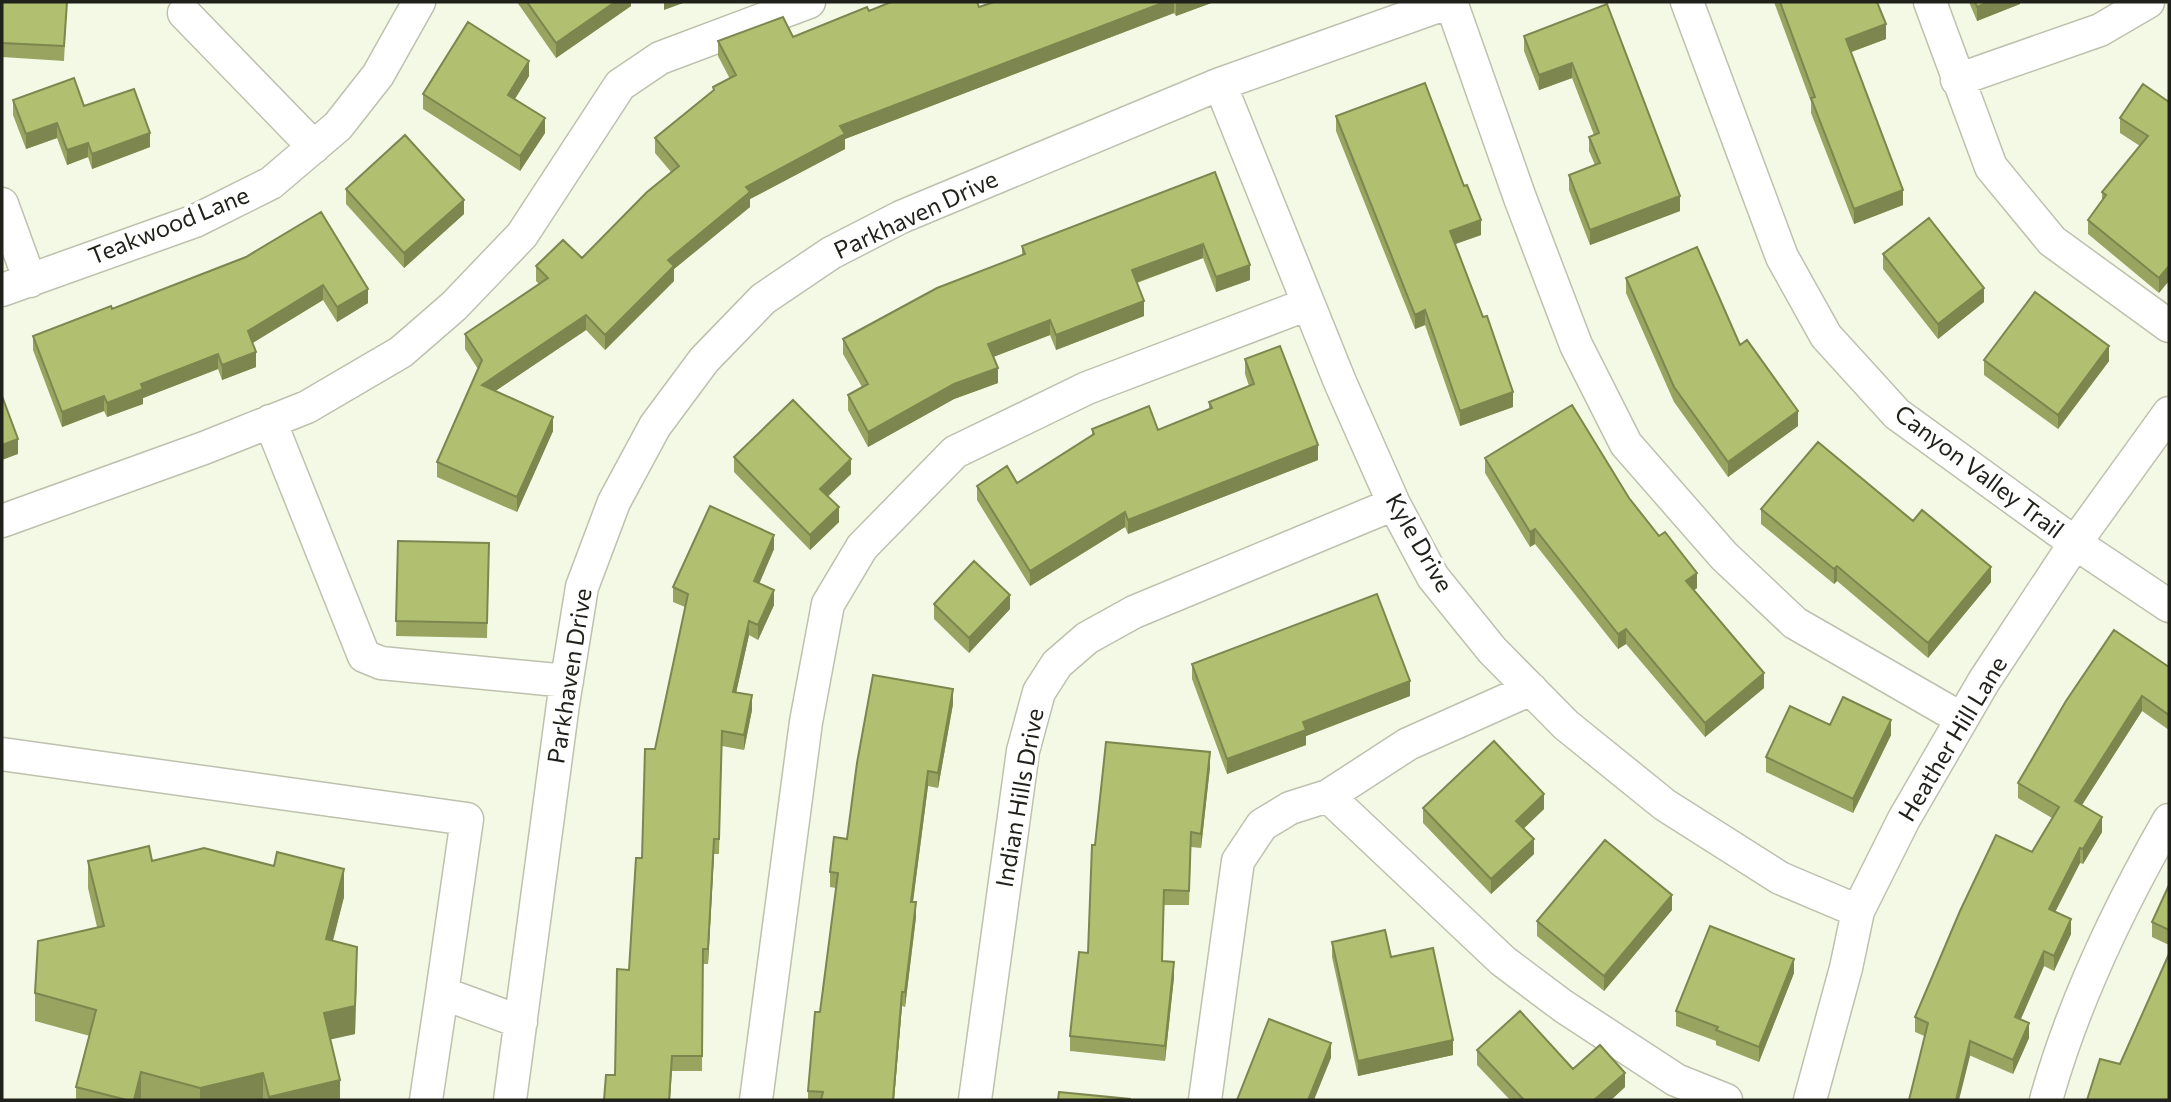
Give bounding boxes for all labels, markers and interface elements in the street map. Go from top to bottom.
street label: Parkhaven Drive [829,163,1002,264]
street label: Teakwood Lane [84,179,253,270]
street label: Canyon Valley Trail [1890,398,2070,544]
street label: Kyle Drive [1380,488,1460,597]
street label: Parkhaven Drive [540,586,597,766]
street label: Heather Hill Lane [1891,650,2012,826]
street label: Indian Hills Drive [989,706,1049,889]

